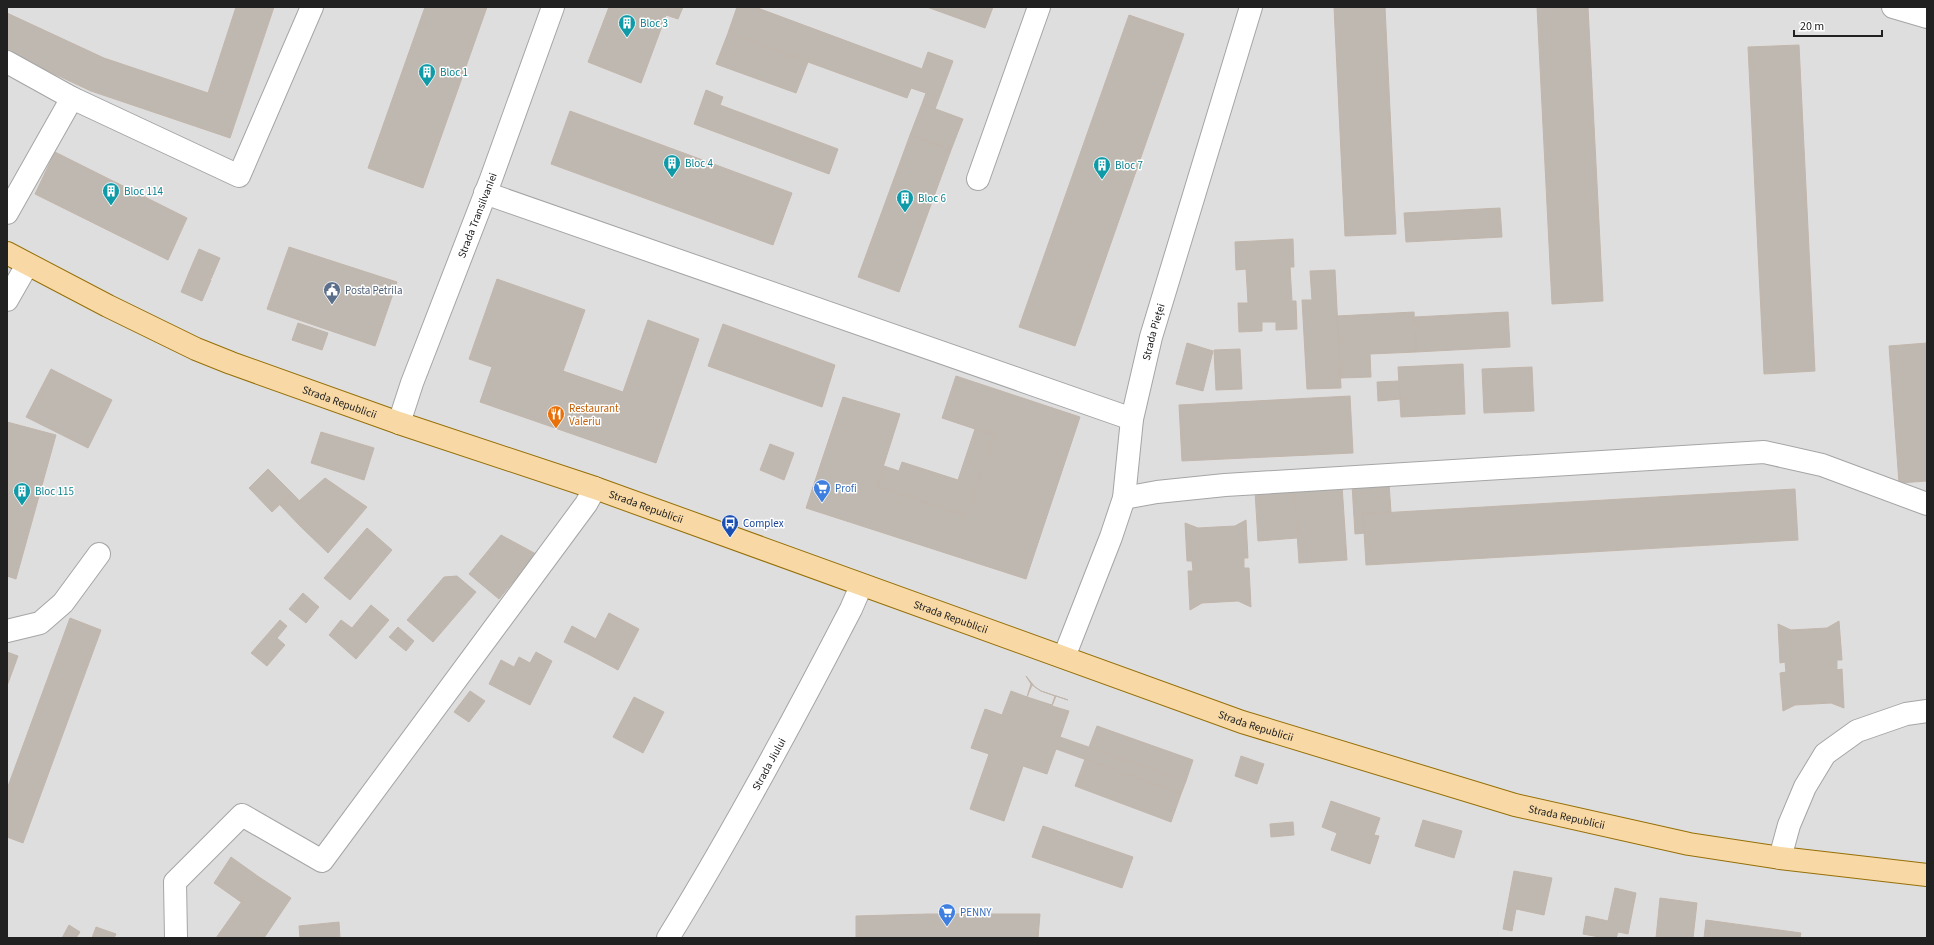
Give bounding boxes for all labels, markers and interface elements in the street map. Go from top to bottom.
scale bar [1794,12,1882,38]
building icon: Bloc 3 [617,13,637,38]
place label: Bloc 3 [640,16,668,31]
text: 20 m [1800,18,1824,35]
building icon: Bloc 1 [417,62,437,87]
place label: Bloc 1 [440,65,468,80]
building icon: Bloc 4 [662,153,682,178]
building icon: Bloc 7 [1092,155,1112,180]
place label: Bloc 4 [685,156,713,171]
place label: Bloc 7 [1115,158,1143,173]
street label: Strada Transilvaniei [454,170,500,260]
building icon: Bloc 114 [101,181,121,206]
place label: Bloc 114 [124,184,163,199]
building icon: Bloc 6 [895,188,915,213]
place label: Bloc 6 [918,191,946,206]
public building icon: Posta Petrila [322,280,342,305]
place label: Posta Petrila [345,283,402,298]
street label: Strada Pieței [1138,302,1168,362]
street label: Strada Republicii [300,382,379,422]
place label: Restaurant Valeriu [569,401,619,429]
restaurant icon: Restaurant Valeriu [546,404,566,429]
supermarket icon: Profi [812,478,832,503]
building icon: Bloc 115 [12,481,32,506]
place label: Profi [835,481,857,496]
place label: Bloc 115 [35,484,74,499]
street label: Strada Republicii [607,486,685,527]
bus stop icon: Complex [720,513,740,538]
place label: Complex [743,516,784,531]
street label: Strada Republicii [912,596,990,637]
street label: Strada Republicii [1216,707,1295,745]
street label: Strada Jiului [748,735,789,793]
street label: Strada Republicii [1527,801,1607,832]
supermarket icon: PENNY [937,902,957,927]
place label: PENNY [960,905,992,920]

